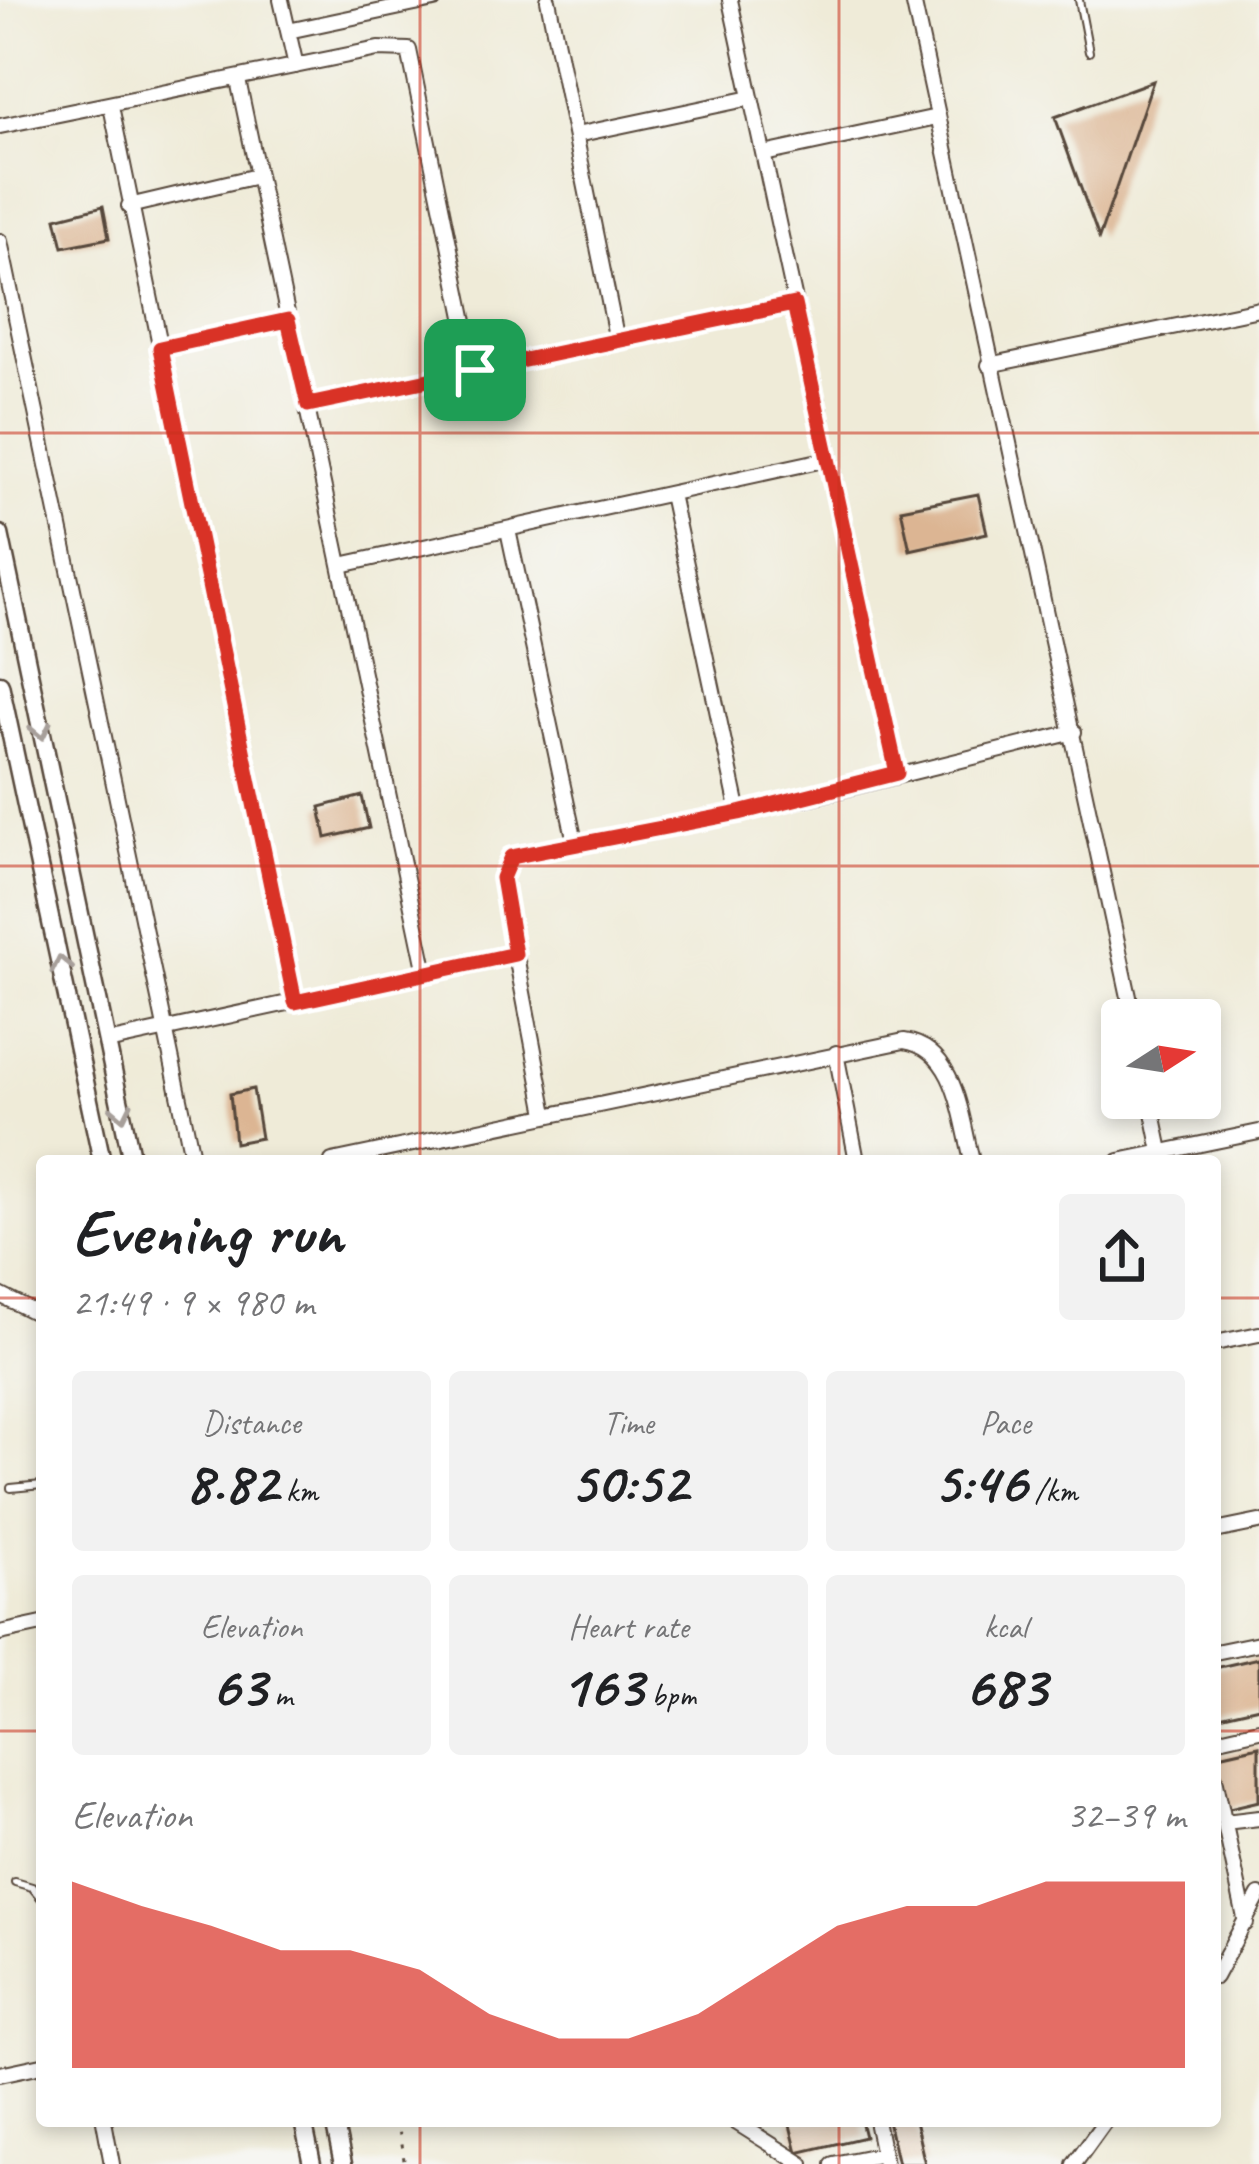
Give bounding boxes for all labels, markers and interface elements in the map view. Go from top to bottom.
pin [424,319,526,421]
icon: arrive [442,337,508,403]
one-way arrow [28,720,53,740]
one-way arrow [49,955,74,975]
north arrow [1101,999,1221,1119]
map controls [1101,999,1221,1119]
one-way arrow [108,1102,133,1122]
text: Evening run [72,1191,342,1274]
button: share [1059,1194,1185,1320]
text: 21:49 · 9 × 980 m [72,1278,314,1327]
text: Distance [202,1402,301,1444]
text: Time [603,1402,654,1444]
text: Pace [980,1402,1031,1444]
text: 8.82 [185,1444,278,1520]
text: 50:52 [570,1444,687,1520]
text: 5:46 [933,1444,1027,1520]
text: km [278,1470,318,1512]
text: /km [1027,1470,1078,1512]
text: Elevation [201,1606,302,1648]
text: Heart rate [568,1606,689,1648]
text: kcal [984,1606,1027,1648]
text: 63 [211,1648,266,1724]
text: 163 [561,1648,643,1724]
text: 683 [964,1648,1047,1724]
text: m [266,1674,292,1716]
text: bpm [643,1674,696,1716]
text: Elevation [72,1791,192,1840]
text: 32–39 m [1066,1791,1185,1840]

